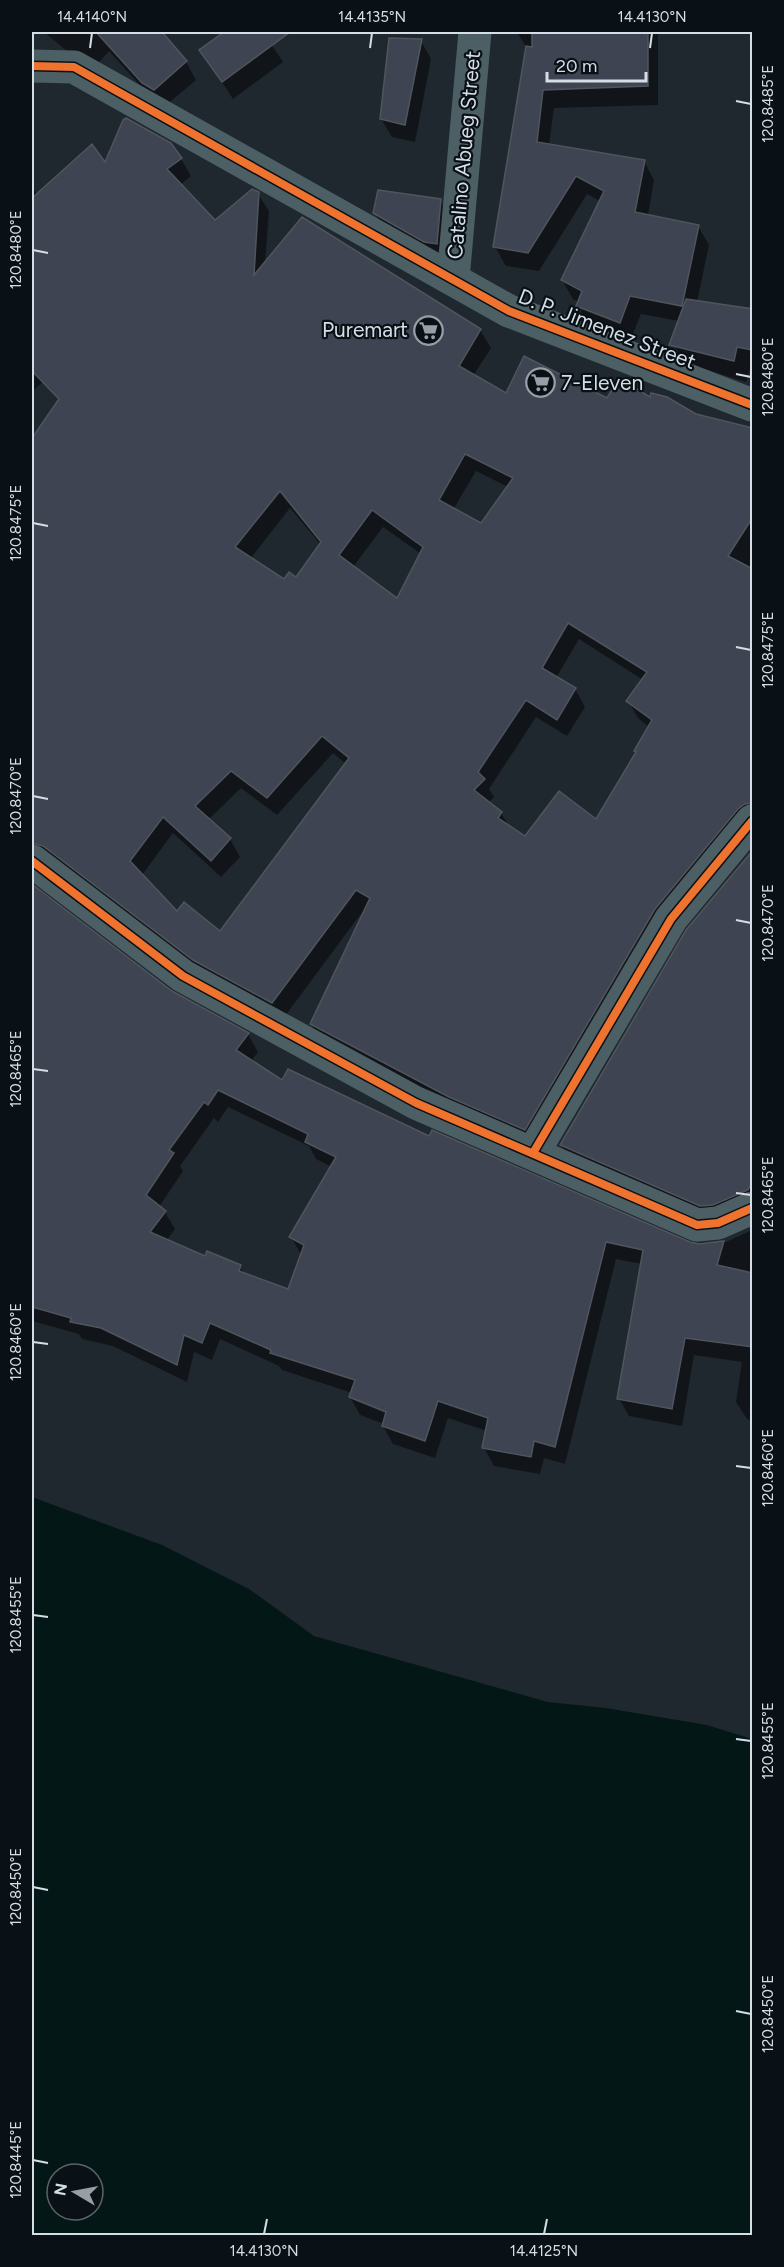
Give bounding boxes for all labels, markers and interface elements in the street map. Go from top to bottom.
text: 14.4140°N [57,8,127,26]
text: 14.4135°N [338,8,406,26]
text: 14.4130°N [617,8,687,26]
scale bar [547,45,646,83]
street label: Catalino Abueg Street [442,50,485,260]
text: 20 m [556,55,597,77]
text: 120.8485°E [759,65,777,143]
text: 120.8480°E [7,210,25,290]
street label: D. P. Jimenez Street [515,283,700,374]
supermarket icon: Puremart [413,314,445,346]
place label: Puremart [322,317,408,342]
text: 120.8480°E [759,337,777,417]
supermarket icon: 7-Eleven [524,367,556,399]
place label: 7-Eleven [561,370,643,395]
text: 120.8475°E [7,485,25,561]
text: 120.8475°E [759,612,777,688]
text: 120.8470°E [7,757,25,835]
text: 120.8470°E [759,884,777,962]
text: 120.8465°E [7,1030,25,1108]
text: 120.8465°E [759,1156,777,1234]
text: 120.8460°E [7,1303,25,1381]
text: 120.8460°E [759,1429,777,1507]
text: 120.8455°E [7,1576,25,1654]
text: 120.8455°E [759,1702,777,1780]
text: 120.8450°E [7,1848,25,1926]
text: 120.8450°E [759,1975,777,2053]
text: 120.8445°E [7,2121,25,2199]
north arrow [45,2162,105,2222]
text: N [50,2182,71,2197]
text: 14.4130°N [229,2242,299,2260]
text: 14.4125°N [510,2242,578,2260]

